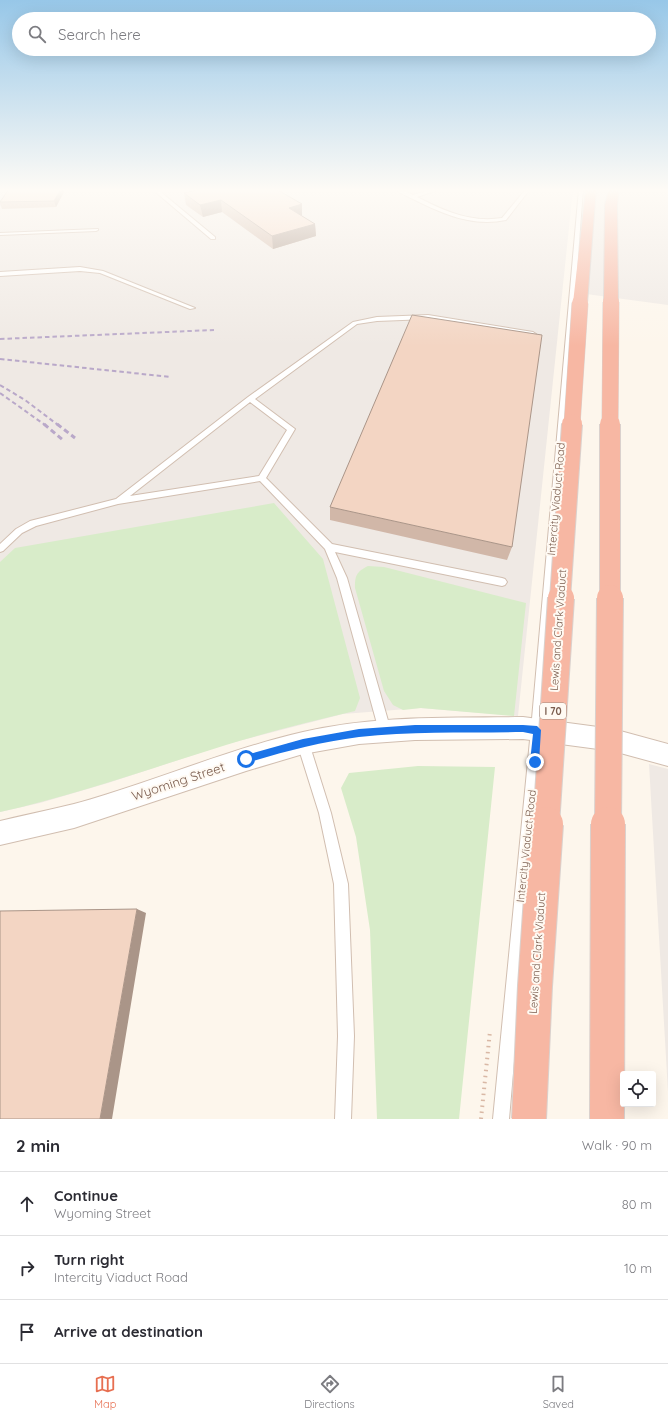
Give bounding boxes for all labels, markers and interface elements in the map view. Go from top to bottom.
search box [12,12,656,56]
icon: search [26,23,48,45]
text: Search here [58,25,141,44]
street label: Intercity Viaduct Road [544,442,568,556]
street label: Lewis and Clark Viaduct [547,568,569,691]
road number: I 70 [540,703,566,719]
route start [237,750,255,768]
route end [526,753,544,771]
street label: Wyoming Street [129,758,227,804]
street label: Intercity Viaduct Road [513,789,539,903]
street label: Lewis and Clark Viaduct [526,891,548,1014]
map controls [620,1071,656,1107]
button: locate [620,1071,656,1107]
text: 2 min [16,1135,60,1156]
text: Walk · 90 m [582,1137,652,1153]
text: Continue [54,1186,118,1205]
icon: ahead [16,1193,38,1215]
text: 80 m [622,1196,652,1212]
text: Wyoming Street [54,1205,151,1221]
text: Turn right [54,1250,125,1269]
icon: right [16,1257,38,1279]
text: 10 m [624,1260,652,1276]
text: Intercity Viaduct Road [54,1269,188,1285]
icon: arrive [16,1321,38,1343]
text: Arrive at destination [54,1322,203,1341]
tab: Map [94,1373,116,1411]
tab: Directions [304,1373,355,1411]
tab: Saved [543,1373,574,1411]

